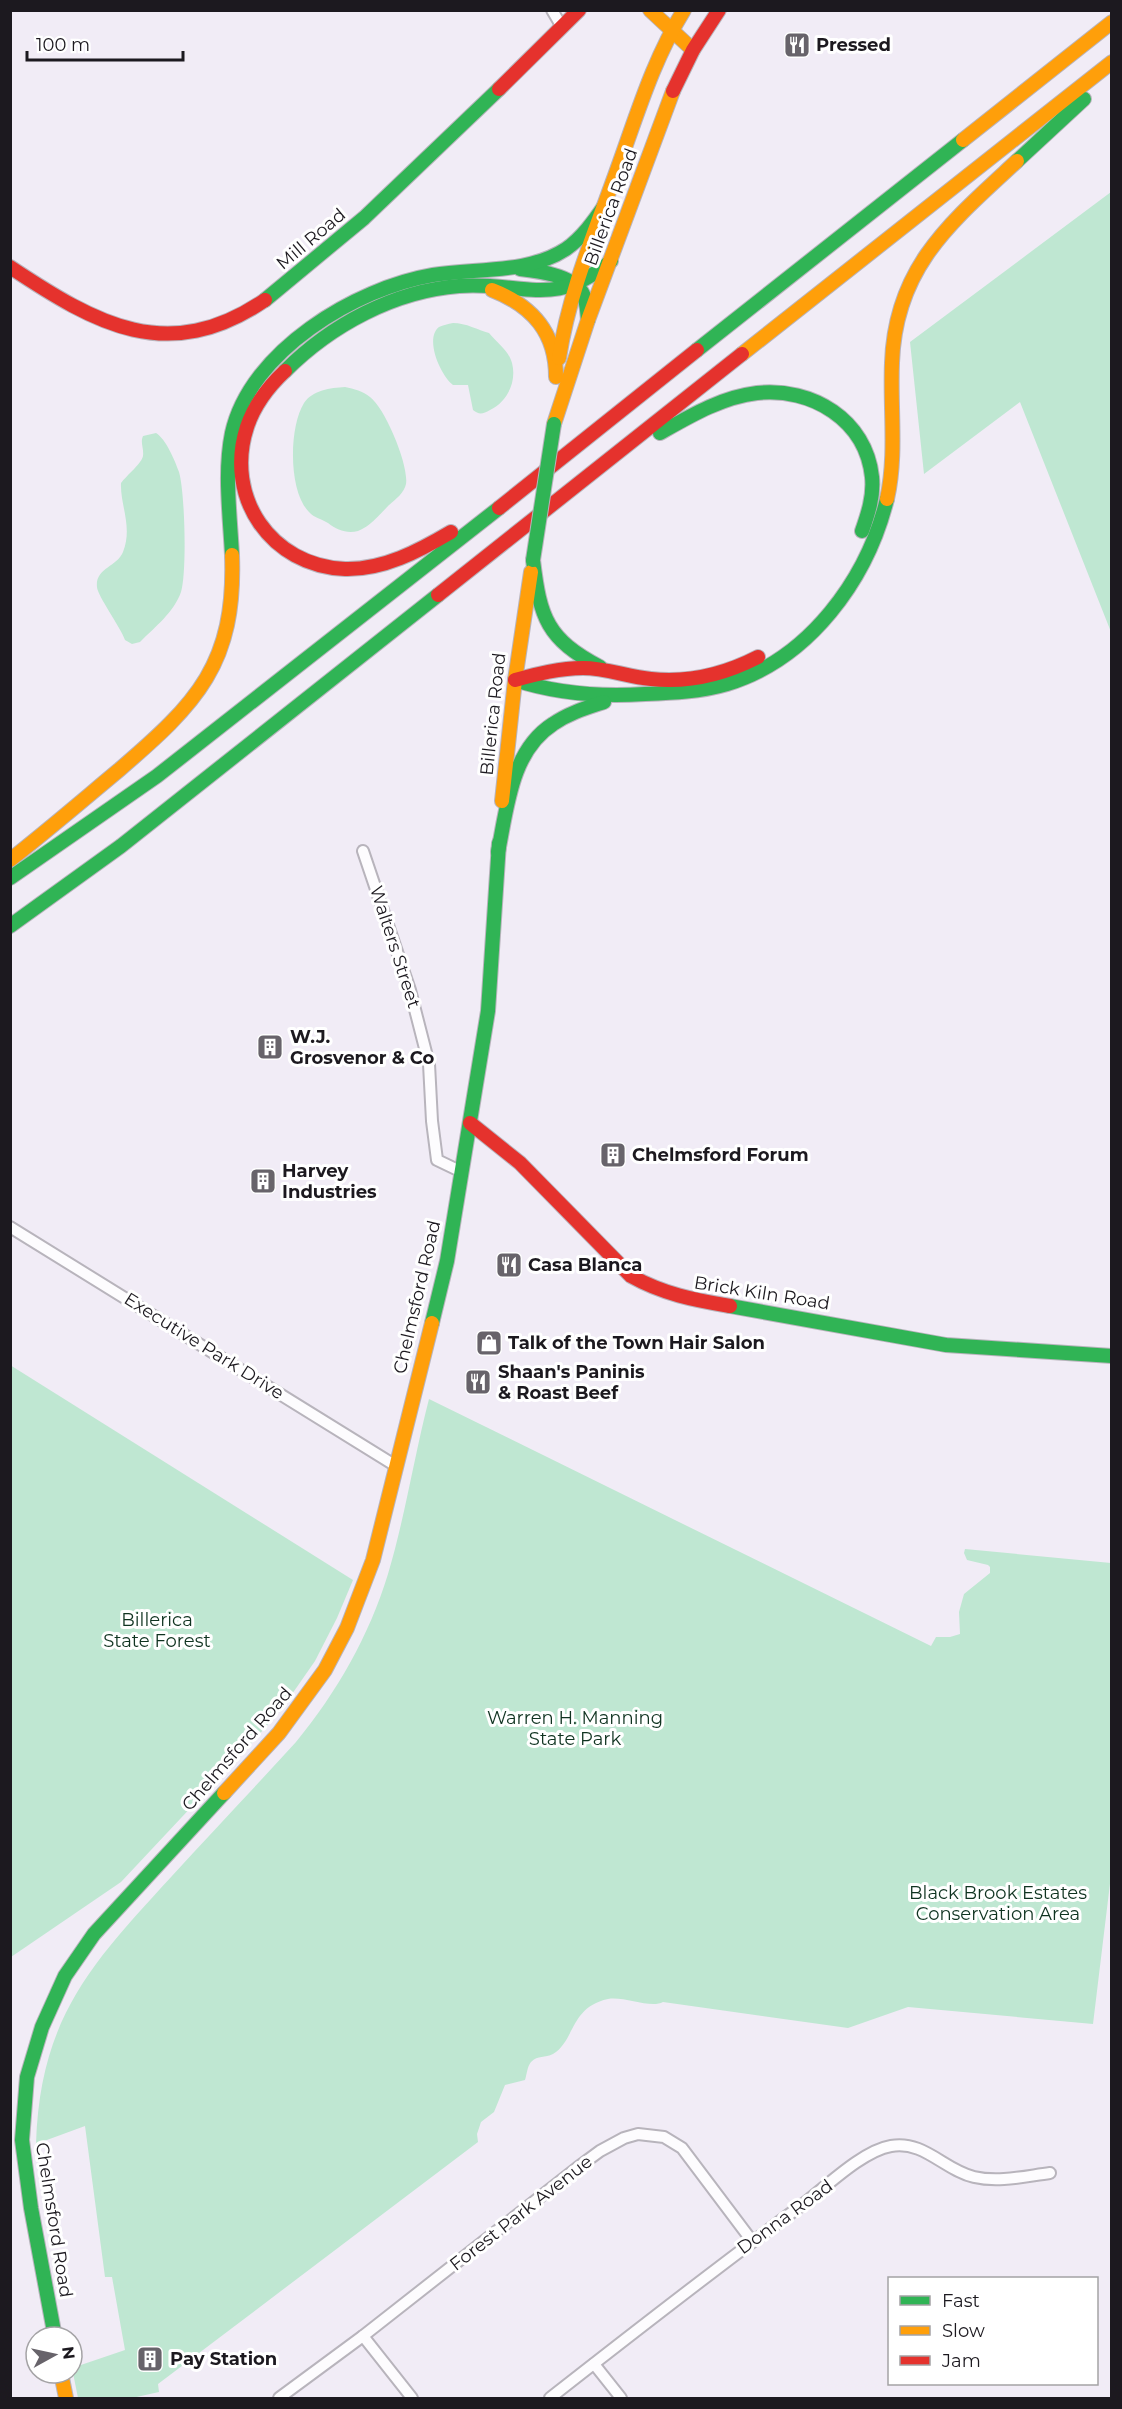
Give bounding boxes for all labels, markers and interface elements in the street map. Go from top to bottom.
scale bar [27,24,183,62]
restaurant icon: Pressed [782,30,812,60]
text: 100 m [36,34,90,56]
place label: Pressed [816,34,891,56]
street label: Billerica Road [580,145,642,269]
street label: Mill Road [272,204,350,274]
street label: Billerica Road [476,651,510,777]
street label: Walters Street [365,883,425,1011]
place label: W.J. Grosvenor & Co [290,1026,435,1069]
building icon: W.J. Grosvenor & Co [255,1032,285,1062]
building icon: Chelmsford Forum [598,1140,628,1170]
place label: Chelmsford Forum [632,1144,809,1166]
place label: Harvey Industries [282,1160,377,1203]
building icon: Harvey Industries [248,1166,278,1196]
street label: Chelmsford Road [389,1218,445,1376]
restaurant icon: Casa Blanca [494,1250,524,1280]
place label: Casa Blanca [528,1254,642,1276]
street label: Brick Kiln Road [692,1271,832,1315]
street label: Executive Park Drive [120,1288,288,1404]
shop icon: Talk of the Town Hair Salon [474,1328,504,1358]
place label: Talk of the Town Hair Salon [508,1332,765,1354]
place label: Shaan's Paninis & Roast Beef [498,1361,645,1404]
restaurant icon: Shaan's Paninis & Roast Beef [463,1367,493,1397]
park label: Billerica State Forest [103,1609,211,1652]
street label: Chelmsford Road [177,1683,297,1815]
park label: Warren H. Manning State Park [487,1707,663,1750]
park label: Black Brook Estates Conservation Area [909,1882,1087,1925]
street label: Chelmsford Road [31,2141,77,2299]
street label: Forest Park Avenue [445,2150,597,2275]
street label: Donna Road [733,2175,837,2259]
legend [888,2277,1098,2385]
text: Fast [942,2290,980,2312]
text: Slow [942,2320,985,2342]
north arrow [24,2325,84,2385]
building icon: Pay Station [135,2344,165,2374]
text: N [58,2345,79,2361]
place label: Pay Station [170,2348,277,2370]
text: Jam [941,2350,981,2372]

